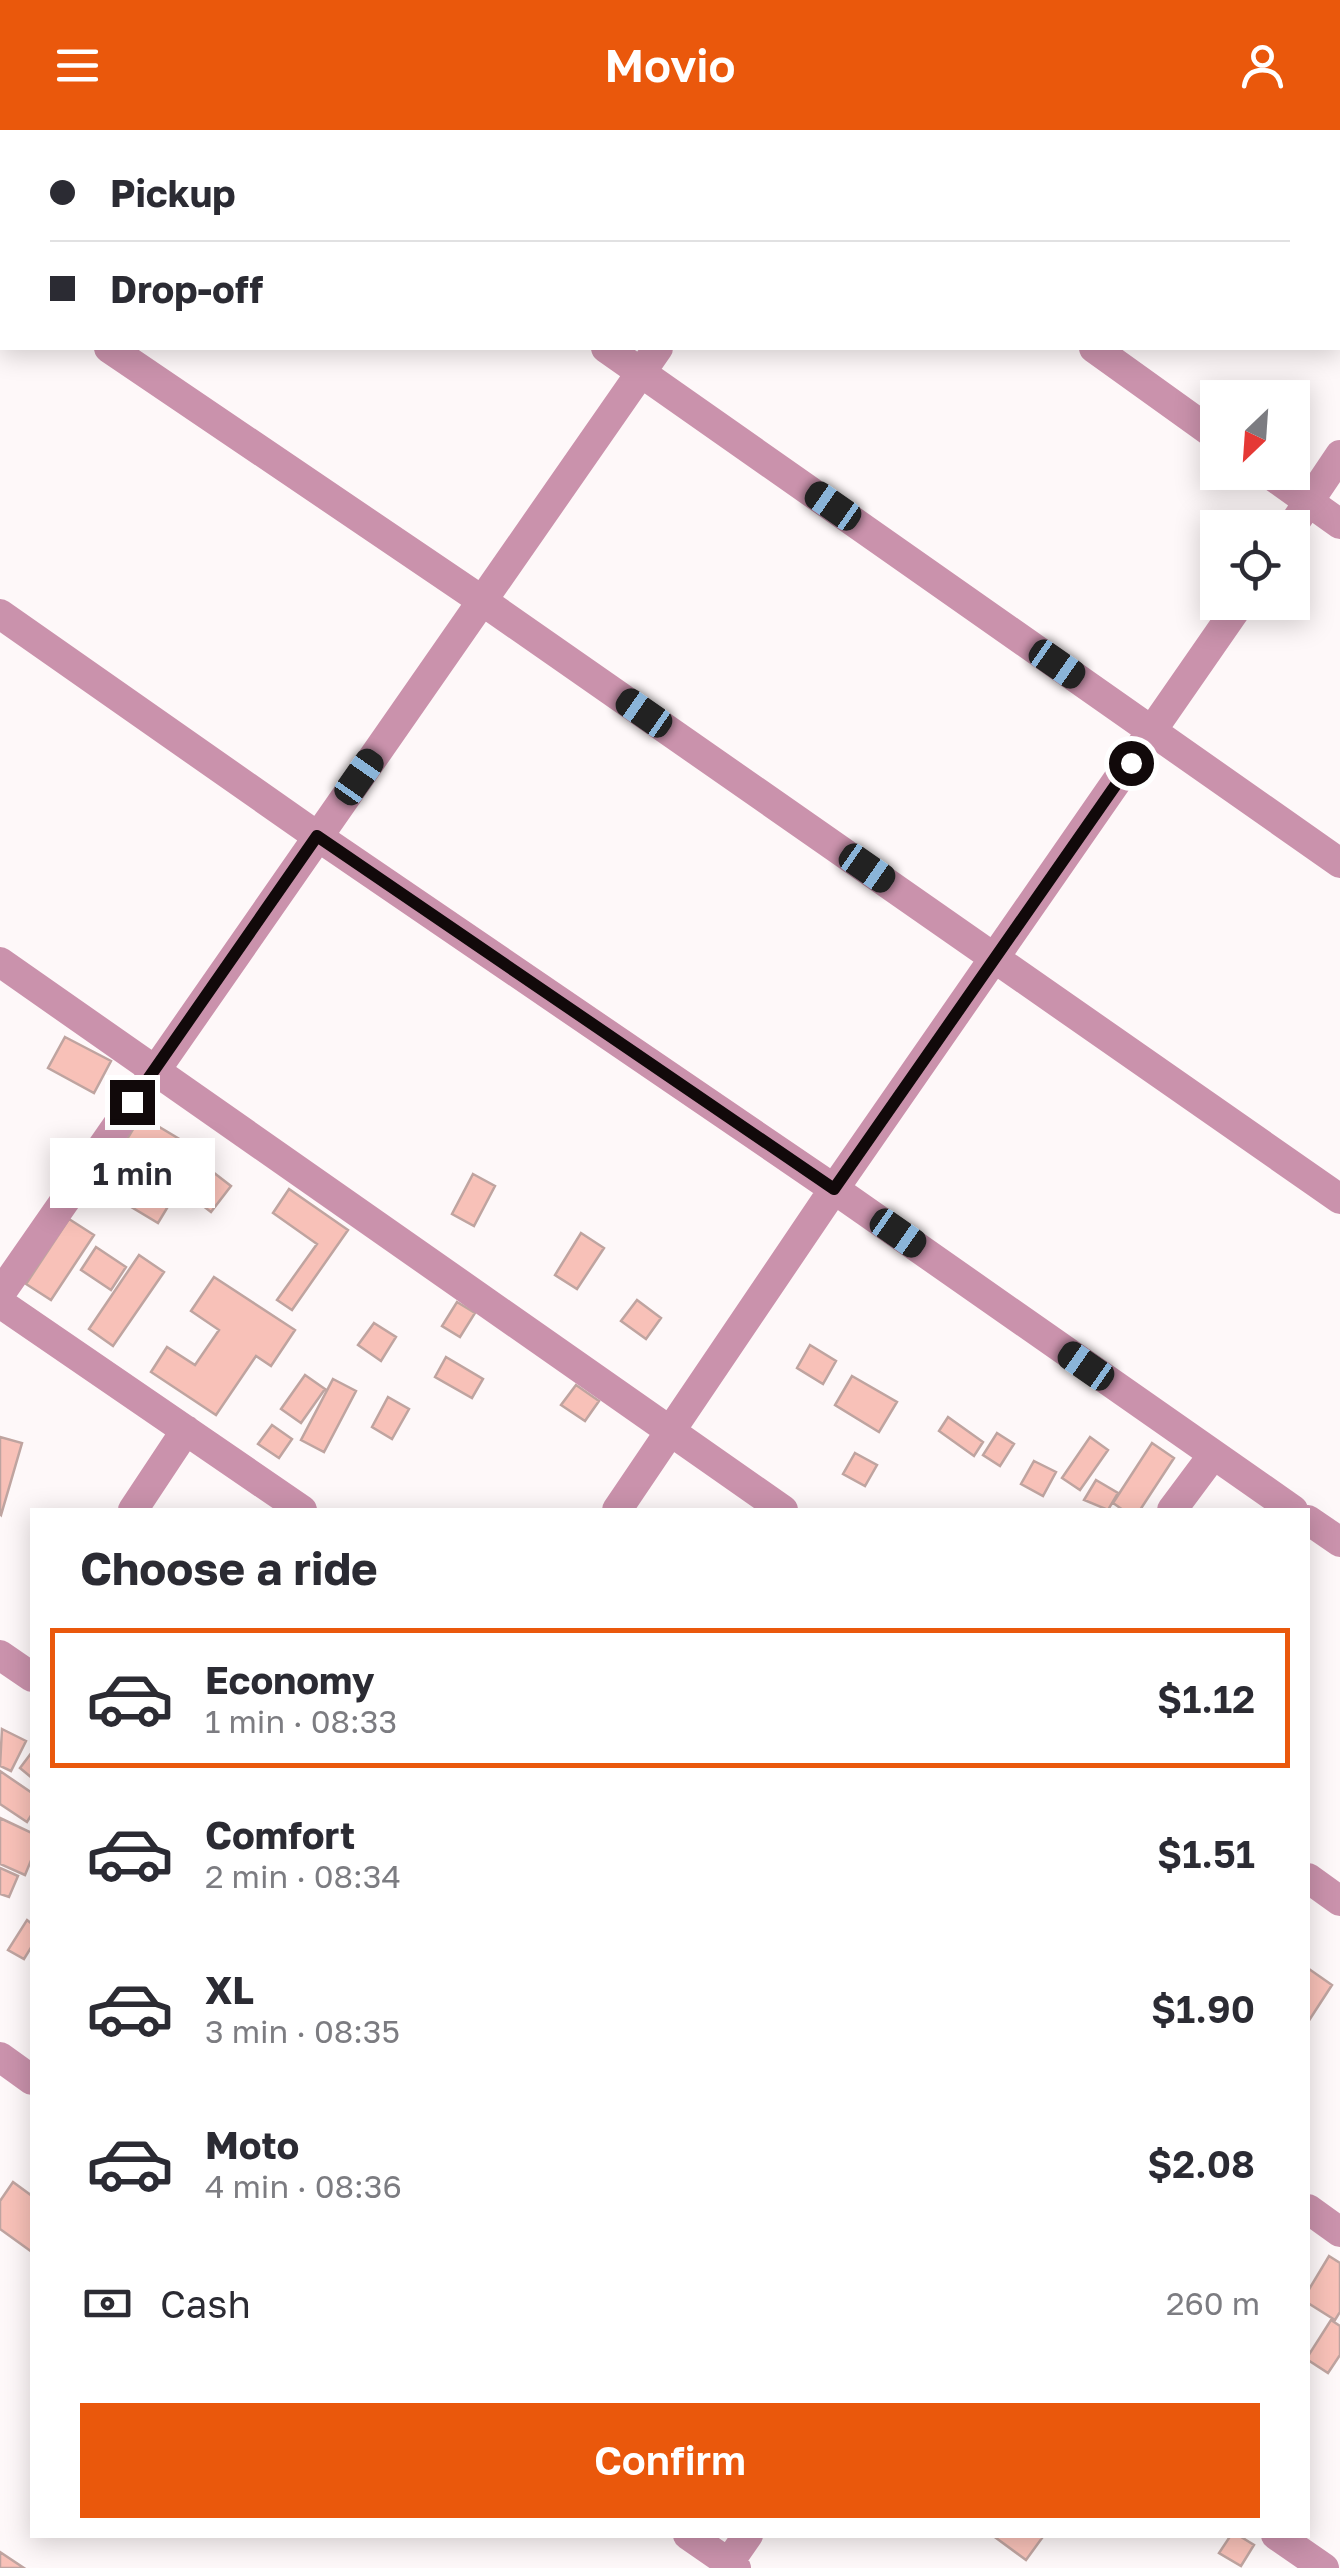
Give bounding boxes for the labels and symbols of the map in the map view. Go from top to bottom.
north arrow [1200,380,1310,490]
car [800,477,866,535]
car [1024,635,1090,693]
car [611,684,677,742]
route start [1109,741,1154,786]
car [330,744,388,810]
car [834,839,900,897]
route end [110,1080,155,1125]
callout: 1 min [49,1137,214,1207]
car [865,1204,931,1262]
car [1053,1337,1119,1395]

